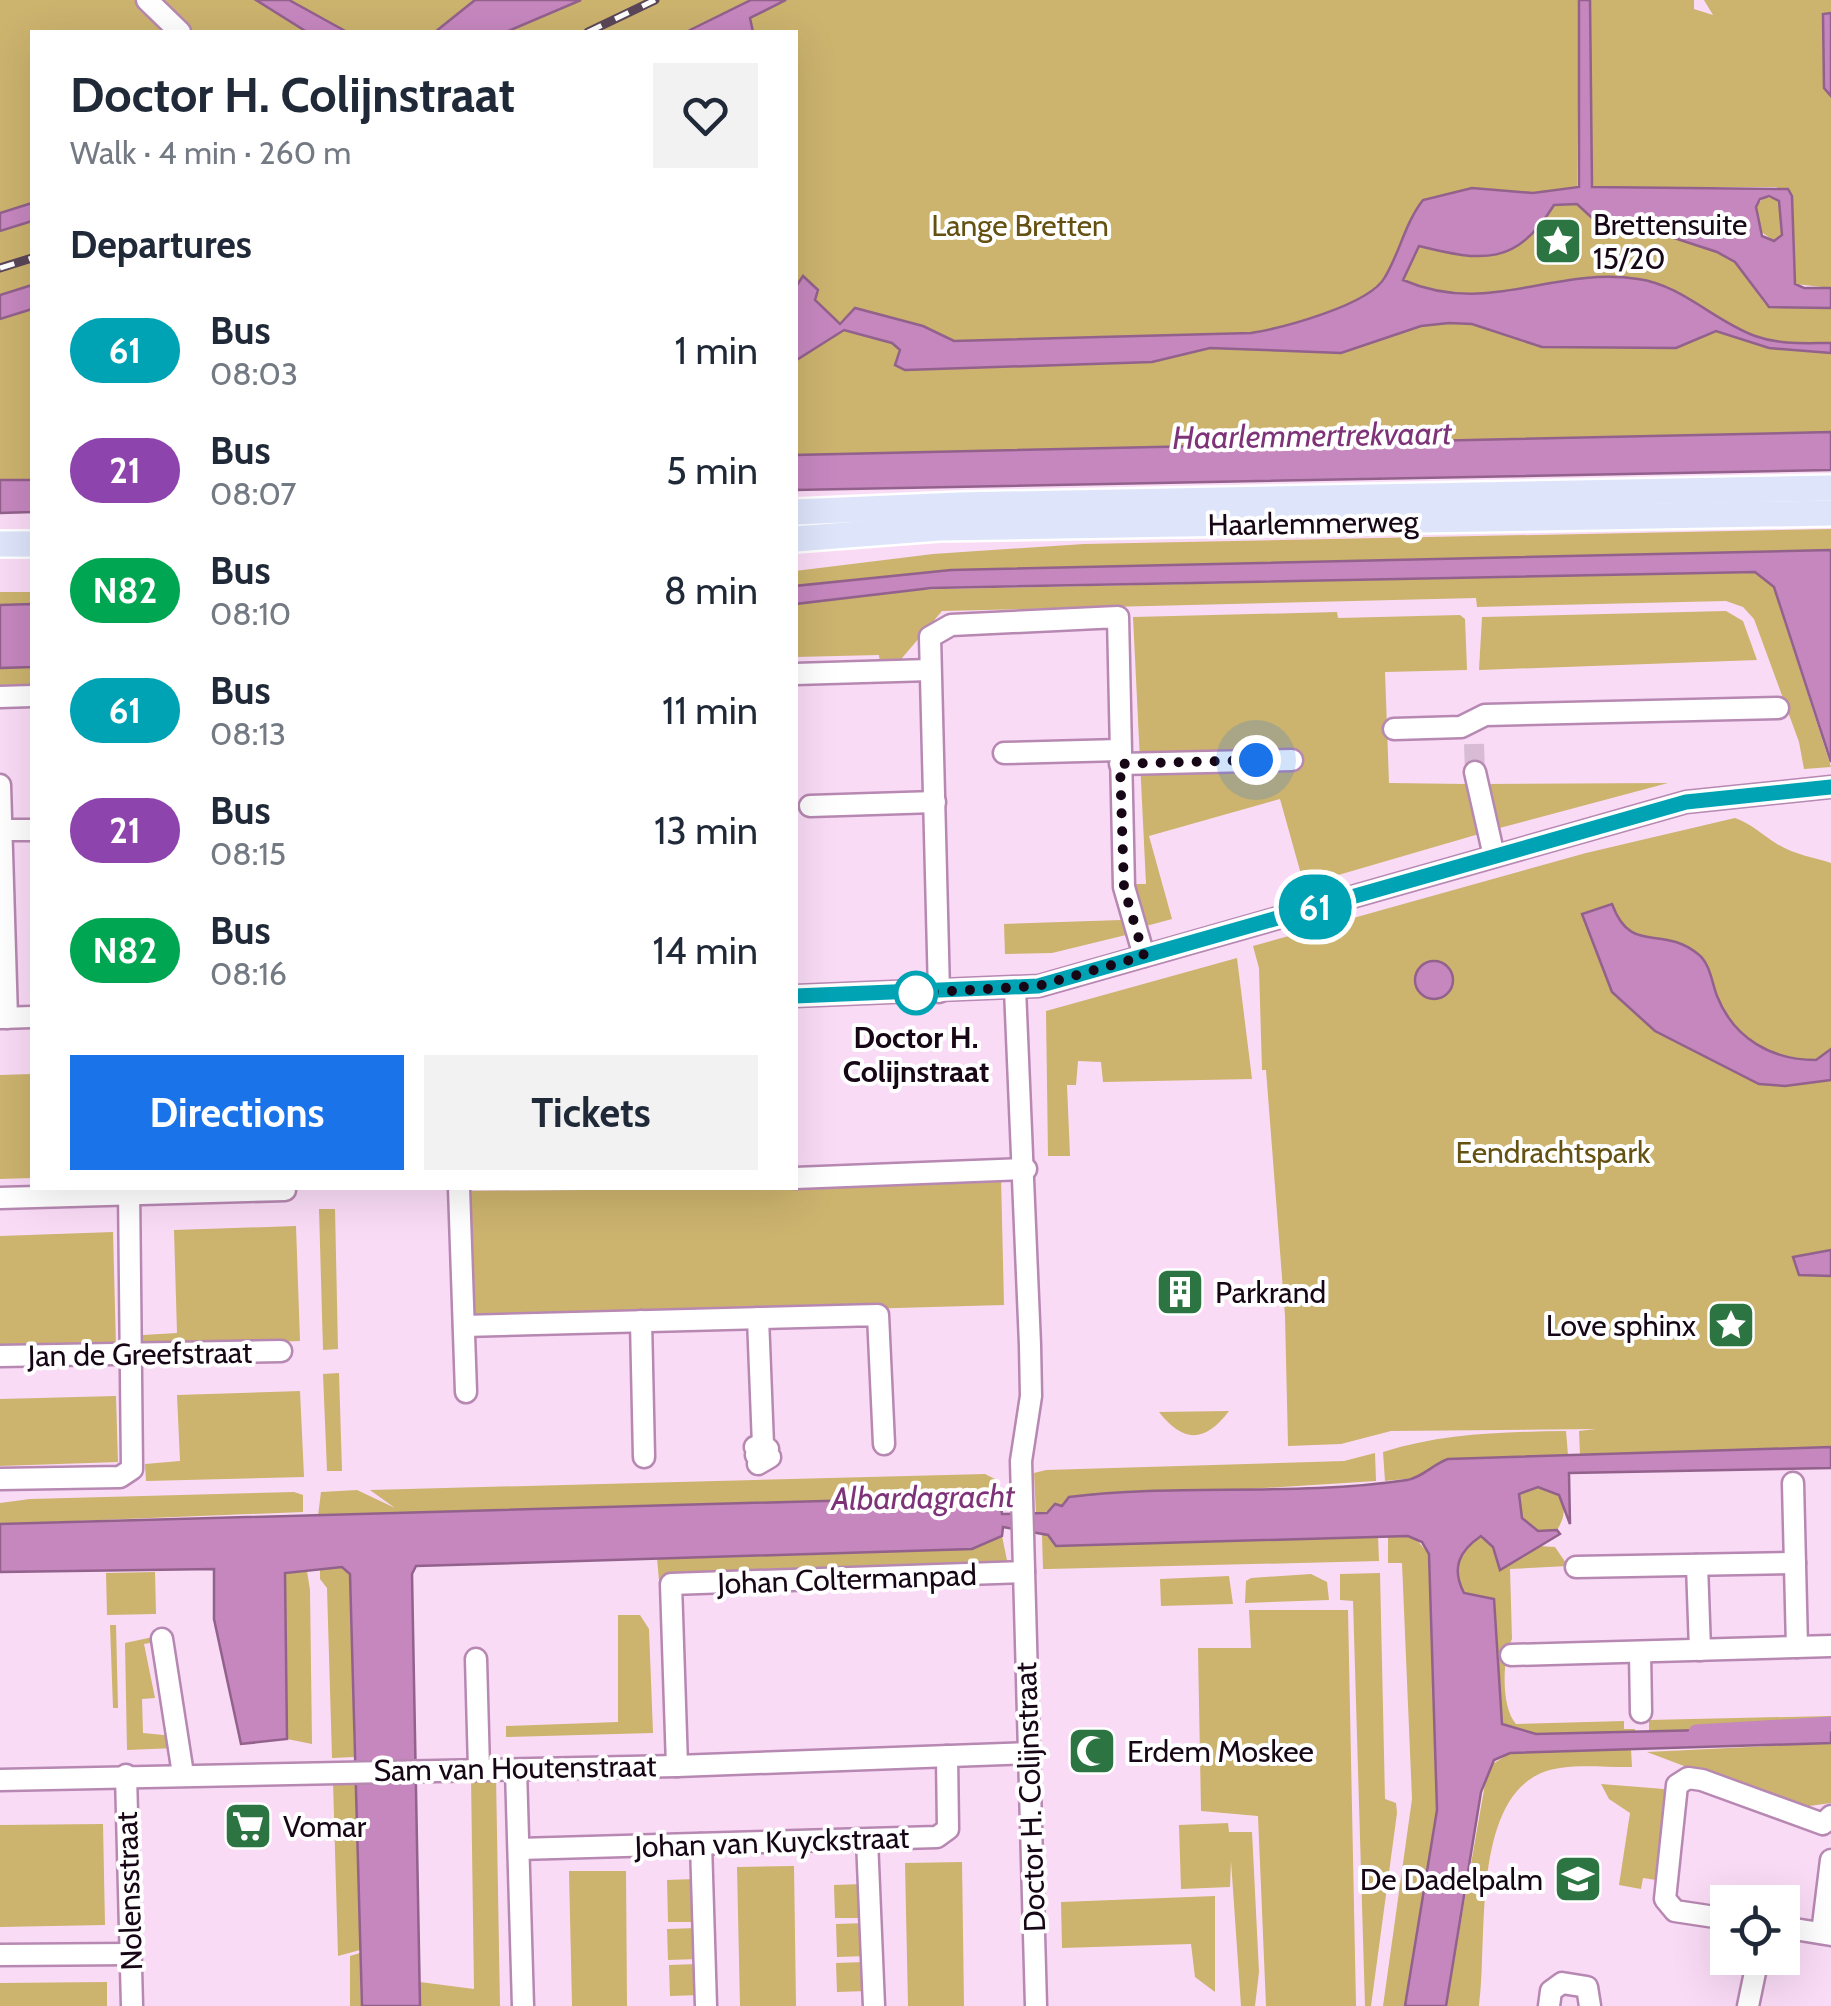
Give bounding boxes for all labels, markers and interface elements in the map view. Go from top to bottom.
button: heart [653,63,758,168]
text: Doctor H. Colijnstraat [70,66,515,124]
text: Walk · 4 min · 260 m [70,133,351,172]
place label: Brettensuite 15/20 [1593,206,1747,277]
park label: Lange Bretten [931,207,1109,244]
place icon: Brettensuite 15/20 [1532,215,1584,267]
text: Departures [70,221,252,268]
text: Bus [210,307,271,354]
text: 1 min [674,327,758,374]
text: 61 [109,329,141,372]
text: 08:03 [210,354,298,393]
water label: Haarlemmertrekvaart [1172,413,1453,457]
text: Bus [210,427,271,474]
text: 5 min [666,447,758,494]
text: 21 [109,449,141,492]
text: 08:07 [210,474,296,513]
street label: Haarlemmerweg [1207,503,1420,543]
text: Bus [210,547,271,594]
text: 8 min [664,567,758,614]
text: N82 [93,569,157,612]
text: 08:10 [210,594,291,633]
text: Bus [210,667,271,714]
text: 11 min [662,687,758,734]
text: 61 [109,689,141,732]
text: 08:13 [210,714,286,753]
your location [1231,735,1281,785]
text: Bus [210,787,271,834]
text: 13 min [654,807,758,854]
text: 21 [109,809,141,852]
text: 08:15 [210,834,286,873]
line badge: 61 [1270,874,1360,940]
text: 61 [1299,886,1331,929]
text: Bus [210,907,271,954]
text: 14 min [652,927,758,974]
text: N82 [93,929,157,972]
text: 08:16 [210,954,287,993]
marker: Doctor H. Colijnstraat [895,972,937,1014]
place label: Doctor H. Colijnstraat [843,1019,989,1090]
button: Directions [70,1055,404,1170]
button: Tickets [424,1055,758,1170]
park label: Eendrachtspark [1456,1134,1651,1171]
building icon: Parkrand [1154,1266,1206,1318]
place label: Parkrand [1215,1274,1326,1311]
place icon: Love sphinx [1705,1299,1757,1351]
place label: Love sphinx [1546,1307,1696,1344]
street label: Jan de Greefstraat [27,1334,252,1374]
water label: Albardagracht [829,1476,1016,1518]
street label: Johan Coltermanpad [716,1556,977,1602]
street label: Doctor H. Colijnstraat [1007,1661,1053,1933]
mosque icon: Erdem Moskee [1066,1725,1118,1777]
place label: Erdem Moskee [1127,1733,1314,1770]
street label: Sam van Houtenstraat [373,1747,657,1789]
supermarket icon: Vomar [222,1800,274,1852]
place label: Vomar [283,1808,367,1845]
street label: Nolensstraat [108,1811,150,1971]
street label: Johan van Kuyckstraat [633,1819,910,1865]
school or university icon: De Dadelpalm [1552,1853,1604,1905]
place label: De Dadelpalm [1360,1861,1543,1898]
map controls [1710,1885,1800,1975]
button: locate [1710,1885,1800,1975]

